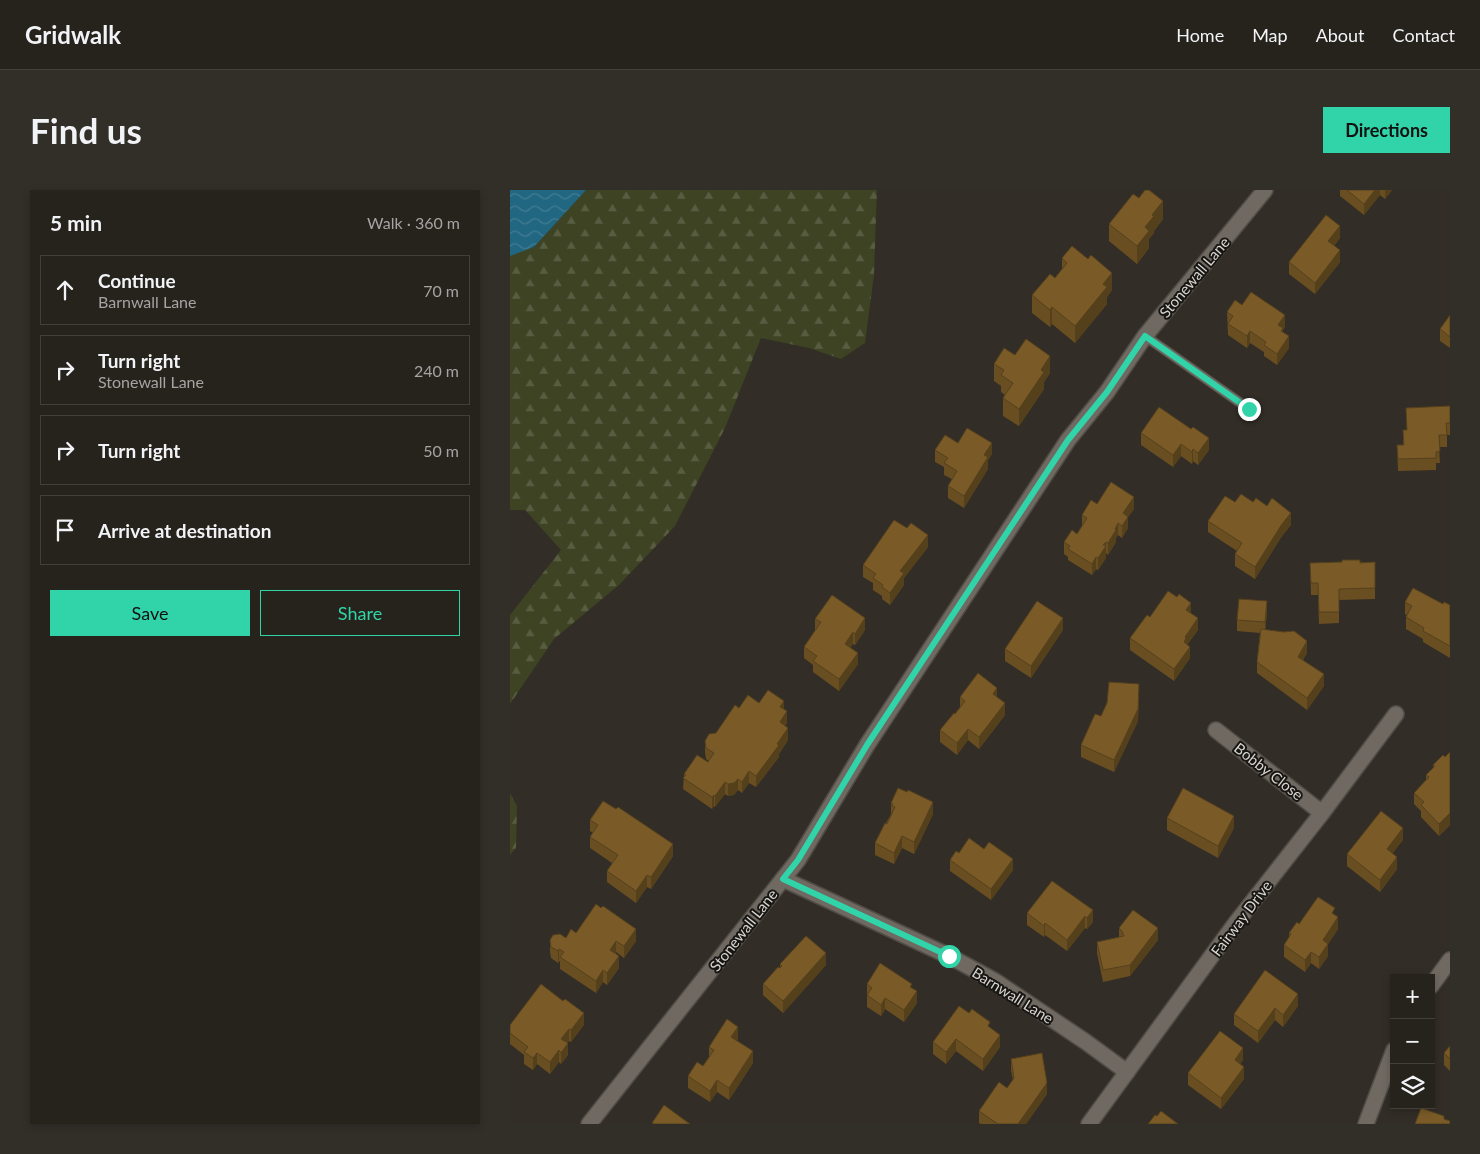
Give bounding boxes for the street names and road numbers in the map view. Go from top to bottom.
street label: Stonewall Lane [1155,233,1233,321]
street label: Bobby Close [1231,739,1307,803]
street label: Fairway Drive [1207,877,1275,959]
street label: Stonewall Lane [705,885,781,975]
street label: Barnwall Lane [969,963,1057,1027]

